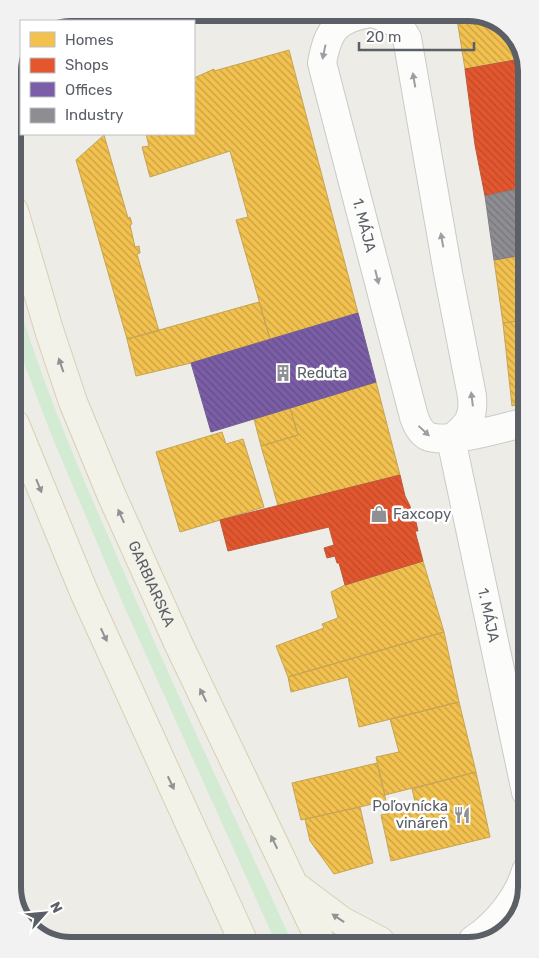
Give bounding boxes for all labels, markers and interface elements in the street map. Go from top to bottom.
legend [20,20,195,135]
scale bar [359,20,474,52]
text: 20 m [366,28,401,46]
text: Homes [65,31,114,49]
one-way arrow [320,44,328,59]
text: Shops [65,56,109,74]
one-way arrow [409,71,417,87]
text: Offices [65,81,113,99]
text: Industry [65,106,124,124]
street label: 1. MÁJA [349,196,380,254]
one-way arrow [437,231,445,247]
one-way arrow [374,269,382,284]
one-way arrow [57,357,65,372]
building icon: Reduta [273,363,293,383]
place label: Reduta [297,364,347,382]
one-way arrow [468,391,476,407]
one-way arrow [417,425,429,437]
one-way arrow [36,479,44,493]
shop icon: Faxcopy [369,504,389,524]
place label: Faxcopy [393,505,451,523]
one-way arrow [117,509,125,523]
street label: GARBIARSKA [124,538,179,630]
street label: 1. MÁJA [474,586,503,644]
one-way arrow [100,628,108,642]
one-way arrow [199,688,208,703]
one-way arrow [168,776,176,790]
place label: Poľovnícka vináreň [372,797,448,832]
restaurant icon: Poľovnícka vináreň [452,805,472,825]
one-way arrow [270,835,278,849]
north arrow [20,888,70,938]
text: N [46,899,66,916]
one-way arrow [331,913,344,923]

